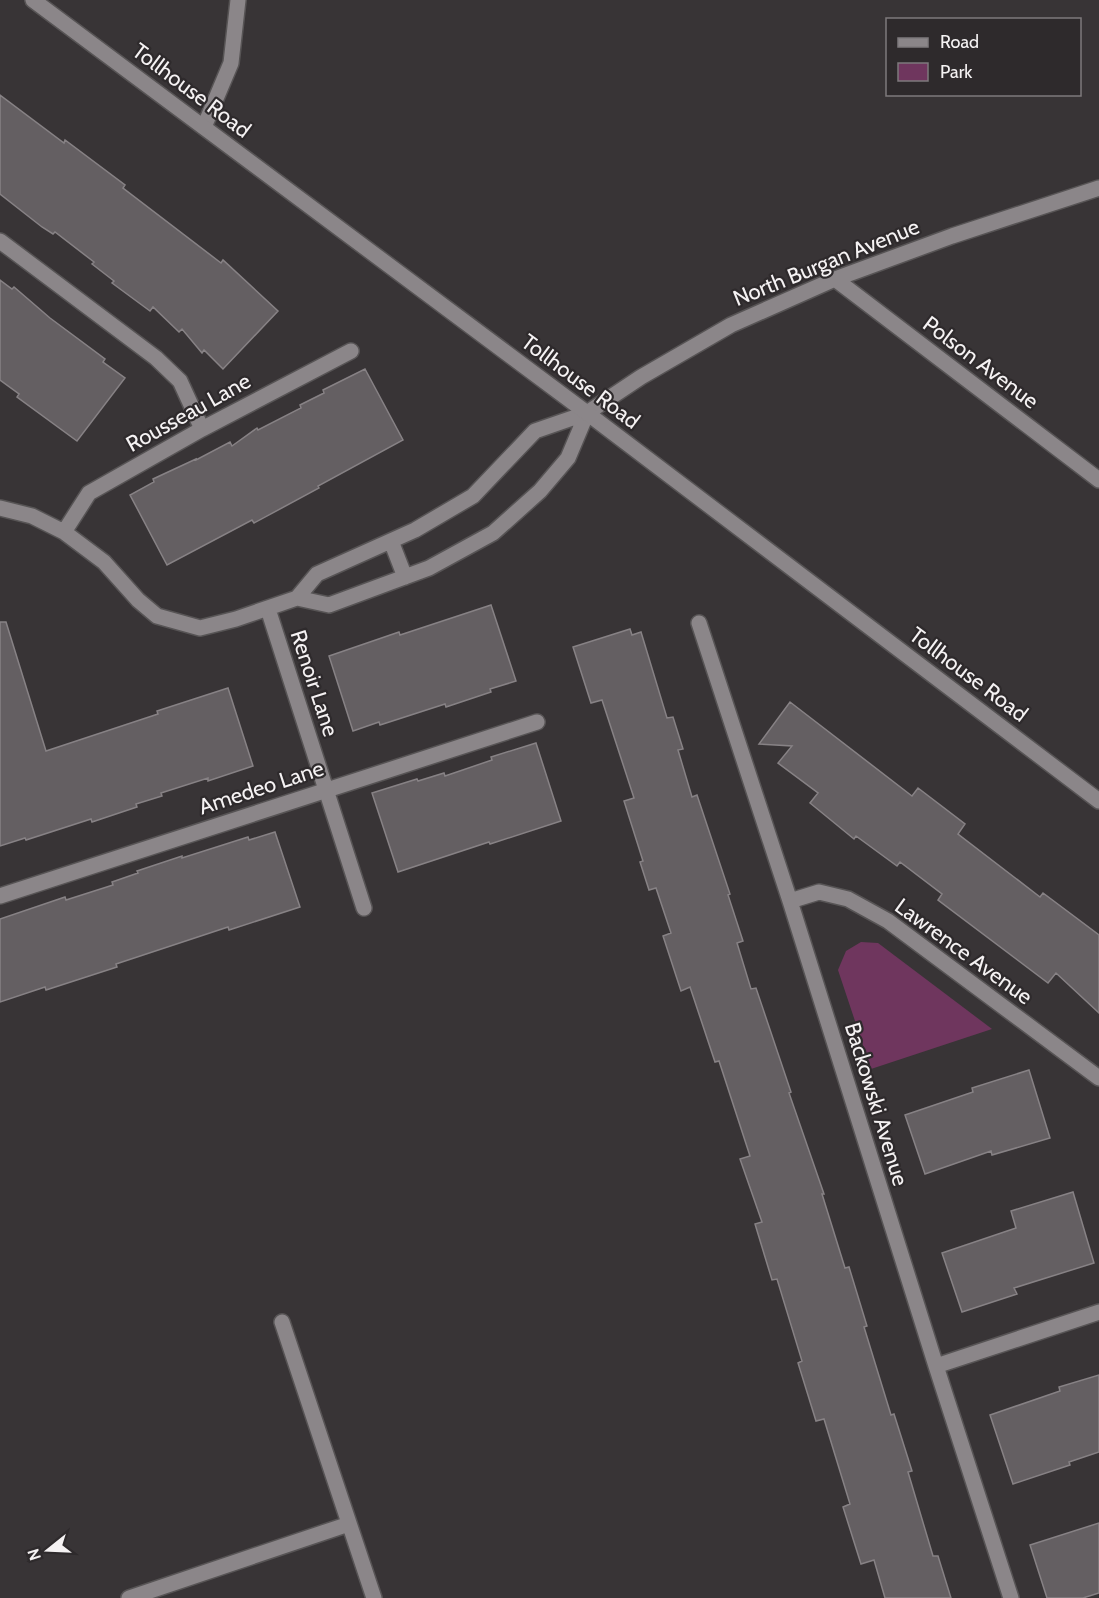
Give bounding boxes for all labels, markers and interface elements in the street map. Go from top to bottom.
legend [886,18,1081,96]
text: Road [940,31,979,53]
street label: Tollhouse Road [127,37,256,144]
text: Park [940,61,973,83]
street label: North Burgan Avenue [729,213,923,312]
street label: Polson Avenue [918,310,1044,415]
street label: Tollhouse Road [516,328,645,435]
street label: Rousseau Lane [121,367,255,458]
street label: Tollhouse Road [904,621,1033,728]
street label: Renoir Lane [285,627,344,740]
street label: Amedeo Lane [195,755,327,820]
street label: Lawrence Avenue [890,892,1038,1010]
street label: Backowski Avenue [839,1019,914,1189]
north arrow [18,1520,78,1580]
text: N [23,1546,45,1563]

